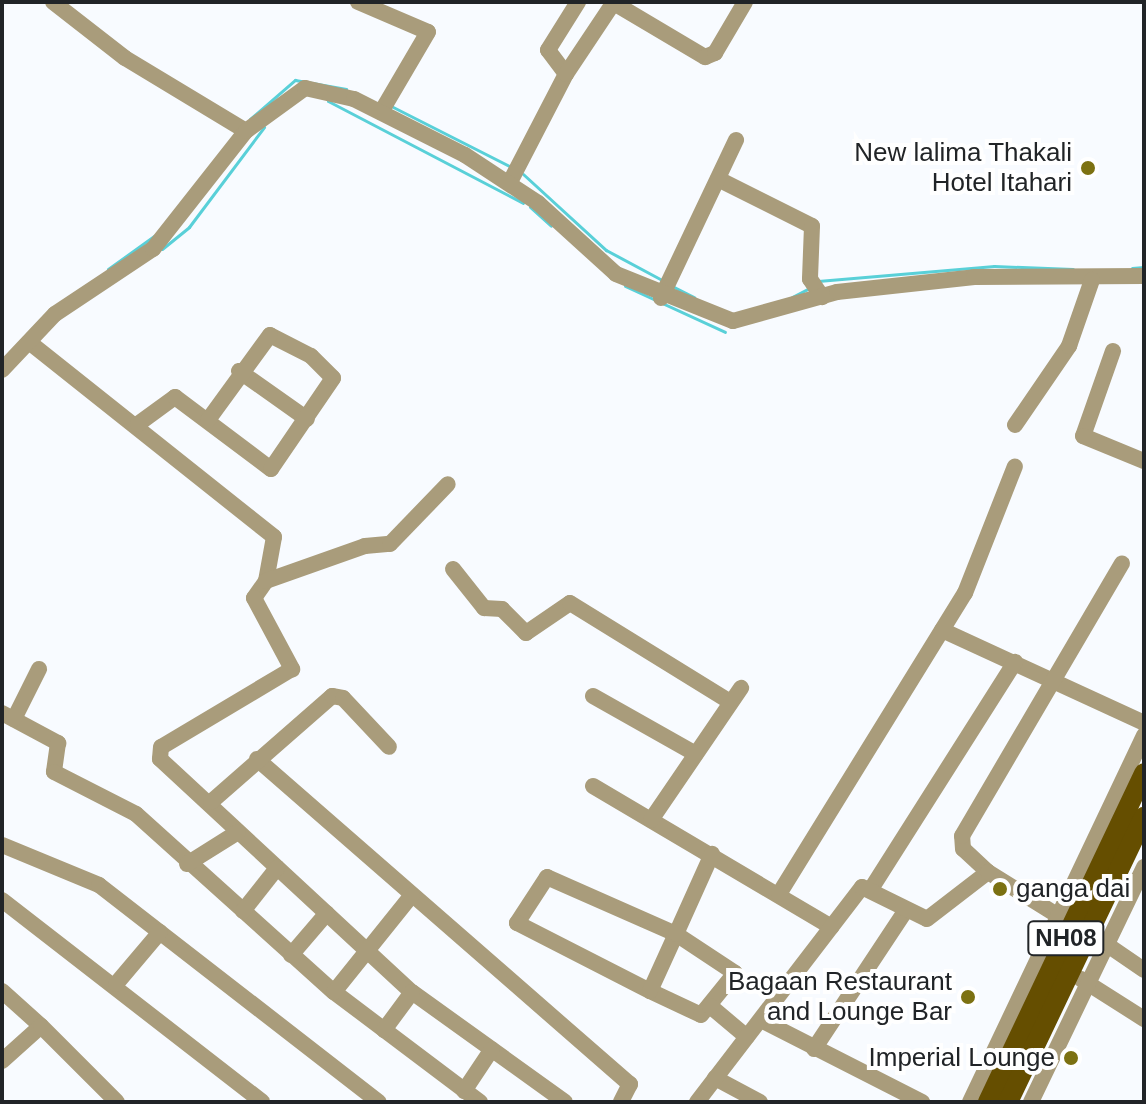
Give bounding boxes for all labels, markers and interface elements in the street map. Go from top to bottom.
place label: New lalima Thakali Hotel Itahari [854,137,1072,198]
marker: New lalima Thakali Hotel Itahari [1079,159,1097,177]
place label: ganga dai [1016,873,1130,905]
marker: ganga dai [991,880,1009,898]
road number: NH08 [1026,918,1106,958]
place label: Bagaan Restaurant and Lounge Bar [728,966,952,1028]
marker: Bagaan Restaurant and Lounge Bar [959,988,977,1006]
place label: Imperial Lounge [869,1042,1055,1074]
marker: Imperial Lounge [1062,1049,1080,1067]

